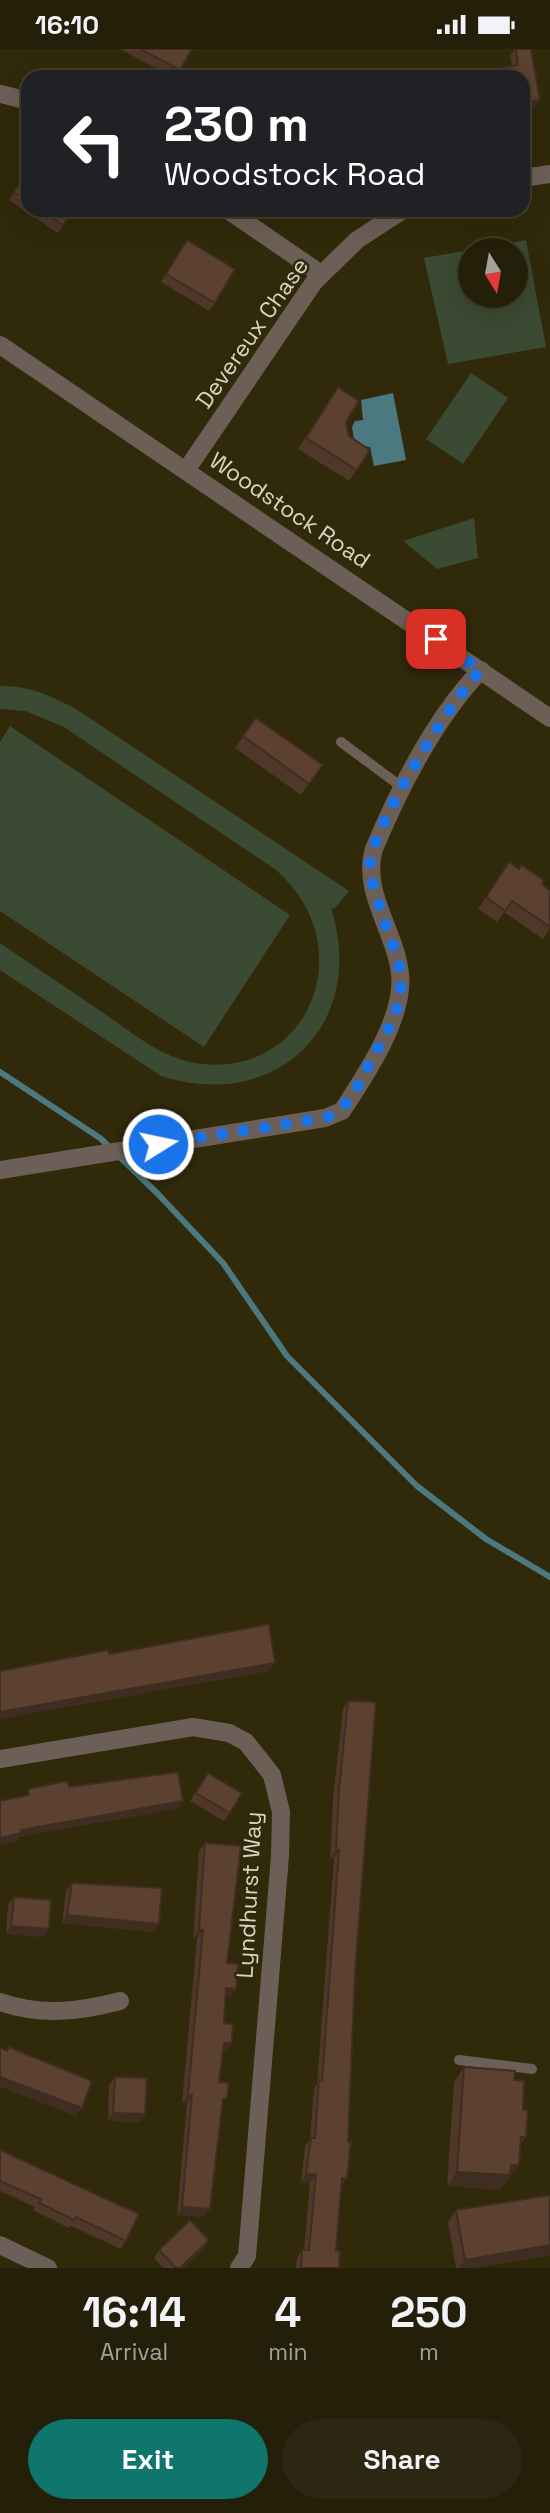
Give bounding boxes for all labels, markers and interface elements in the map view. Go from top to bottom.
text: 16:10 [35,8,99,42]
text: 230 m [164,93,309,155]
icon: left [49,98,140,189]
text: Woodstock Road [164,154,425,194]
north arrow [458,238,528,308]
map controls [458,238,528,308]
street label: Devereux Chase [189,252,315,414]
street label: Woodstock Road [204,445,376,575]
pin [406,609,466,669]
icon: arrive [417,620,455,658]
position arrow [121,1107,195,1181]
street label: Lyndhurst Way [230,1811,268,1979]
text: 16:14 [82,2286,186,2339]
text: 4 [275,2286,301,2339]
text: 250 [390,2286,468,2339]
text: Arrival [100,2337,168,2367]
text: min [268,2337,308,2367]
text: m [419,2337,439,2367]
button: Exit [28,2419,268,2499]
button: Share [282,2419,522,2499]

